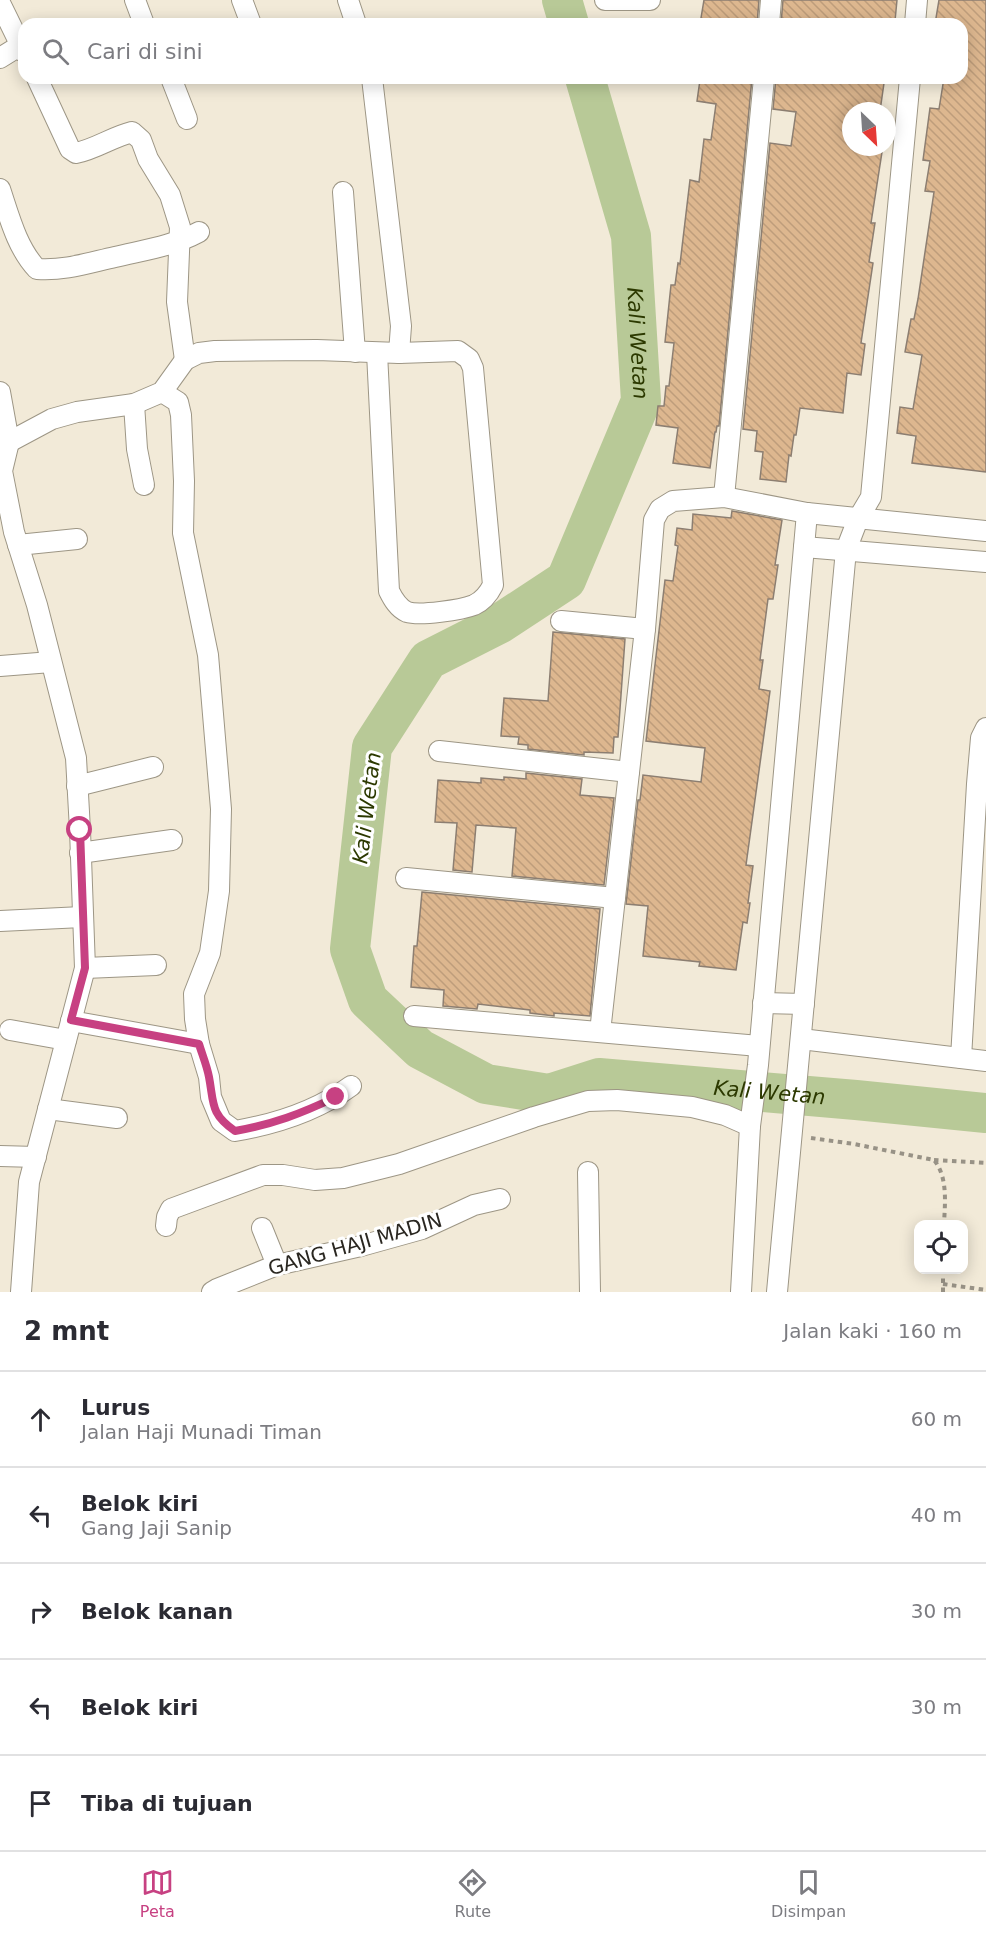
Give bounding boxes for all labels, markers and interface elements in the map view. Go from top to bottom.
search box [18,18,968,84]
icon: search [39,35,72,68]
text: Cari di sini [87,39,203,64]
north arrow [842,102,896,156]
water label: Kali Wetan [622,286,653,400]
water label: Kali Wetan [348,751,386,865]
route start [66,816,92,842]
water label: Kali Wetan [712,1076,827,1109]
route end [322,1083,348,1109]
street label: GANG HAJI MADIN [265,1208,445,1280]
map controls [914,1220,968,1274]
button: locate [914,1220,968,1274]
text: 2 mnt [24,1316,109,1346]
text: Jalan kaki · 160 m [783,1319,962,1343]
text: Lurus [81,1395,150,1420]
icon: ahead [24,1403,57,1436]
text: 60 m [911,1407,962,1431]
text: Jalan Haji Munadi Timan [81,1420,322,1444]
text: Belok kiri [81,1491,198,1516]
icon: left [24,1499,57,1532]
text: 40 m [911,1503,962,1527]
text: Gang Jaji Sanip [81,1516,232,1540]
icon: right [24,1595,57,1628]
text: Belok kanan [81,1599,233,1624]
text: 30 m [911,1599,962,1623]
icon: left [24,1691,57,1724]
text: Belok kiri [81,1695,198,1720]
text: 30 m [911,1695,962,1719]
icon: arrive [24,1787,57,1820]
text: Tiba di tujuan [81,1791,253,1816]
tab: Peta [140,1866,175,1921]
tab: Rute [455,1866,491,1921]
tab: Disimpan [771,1866,846,1921]

